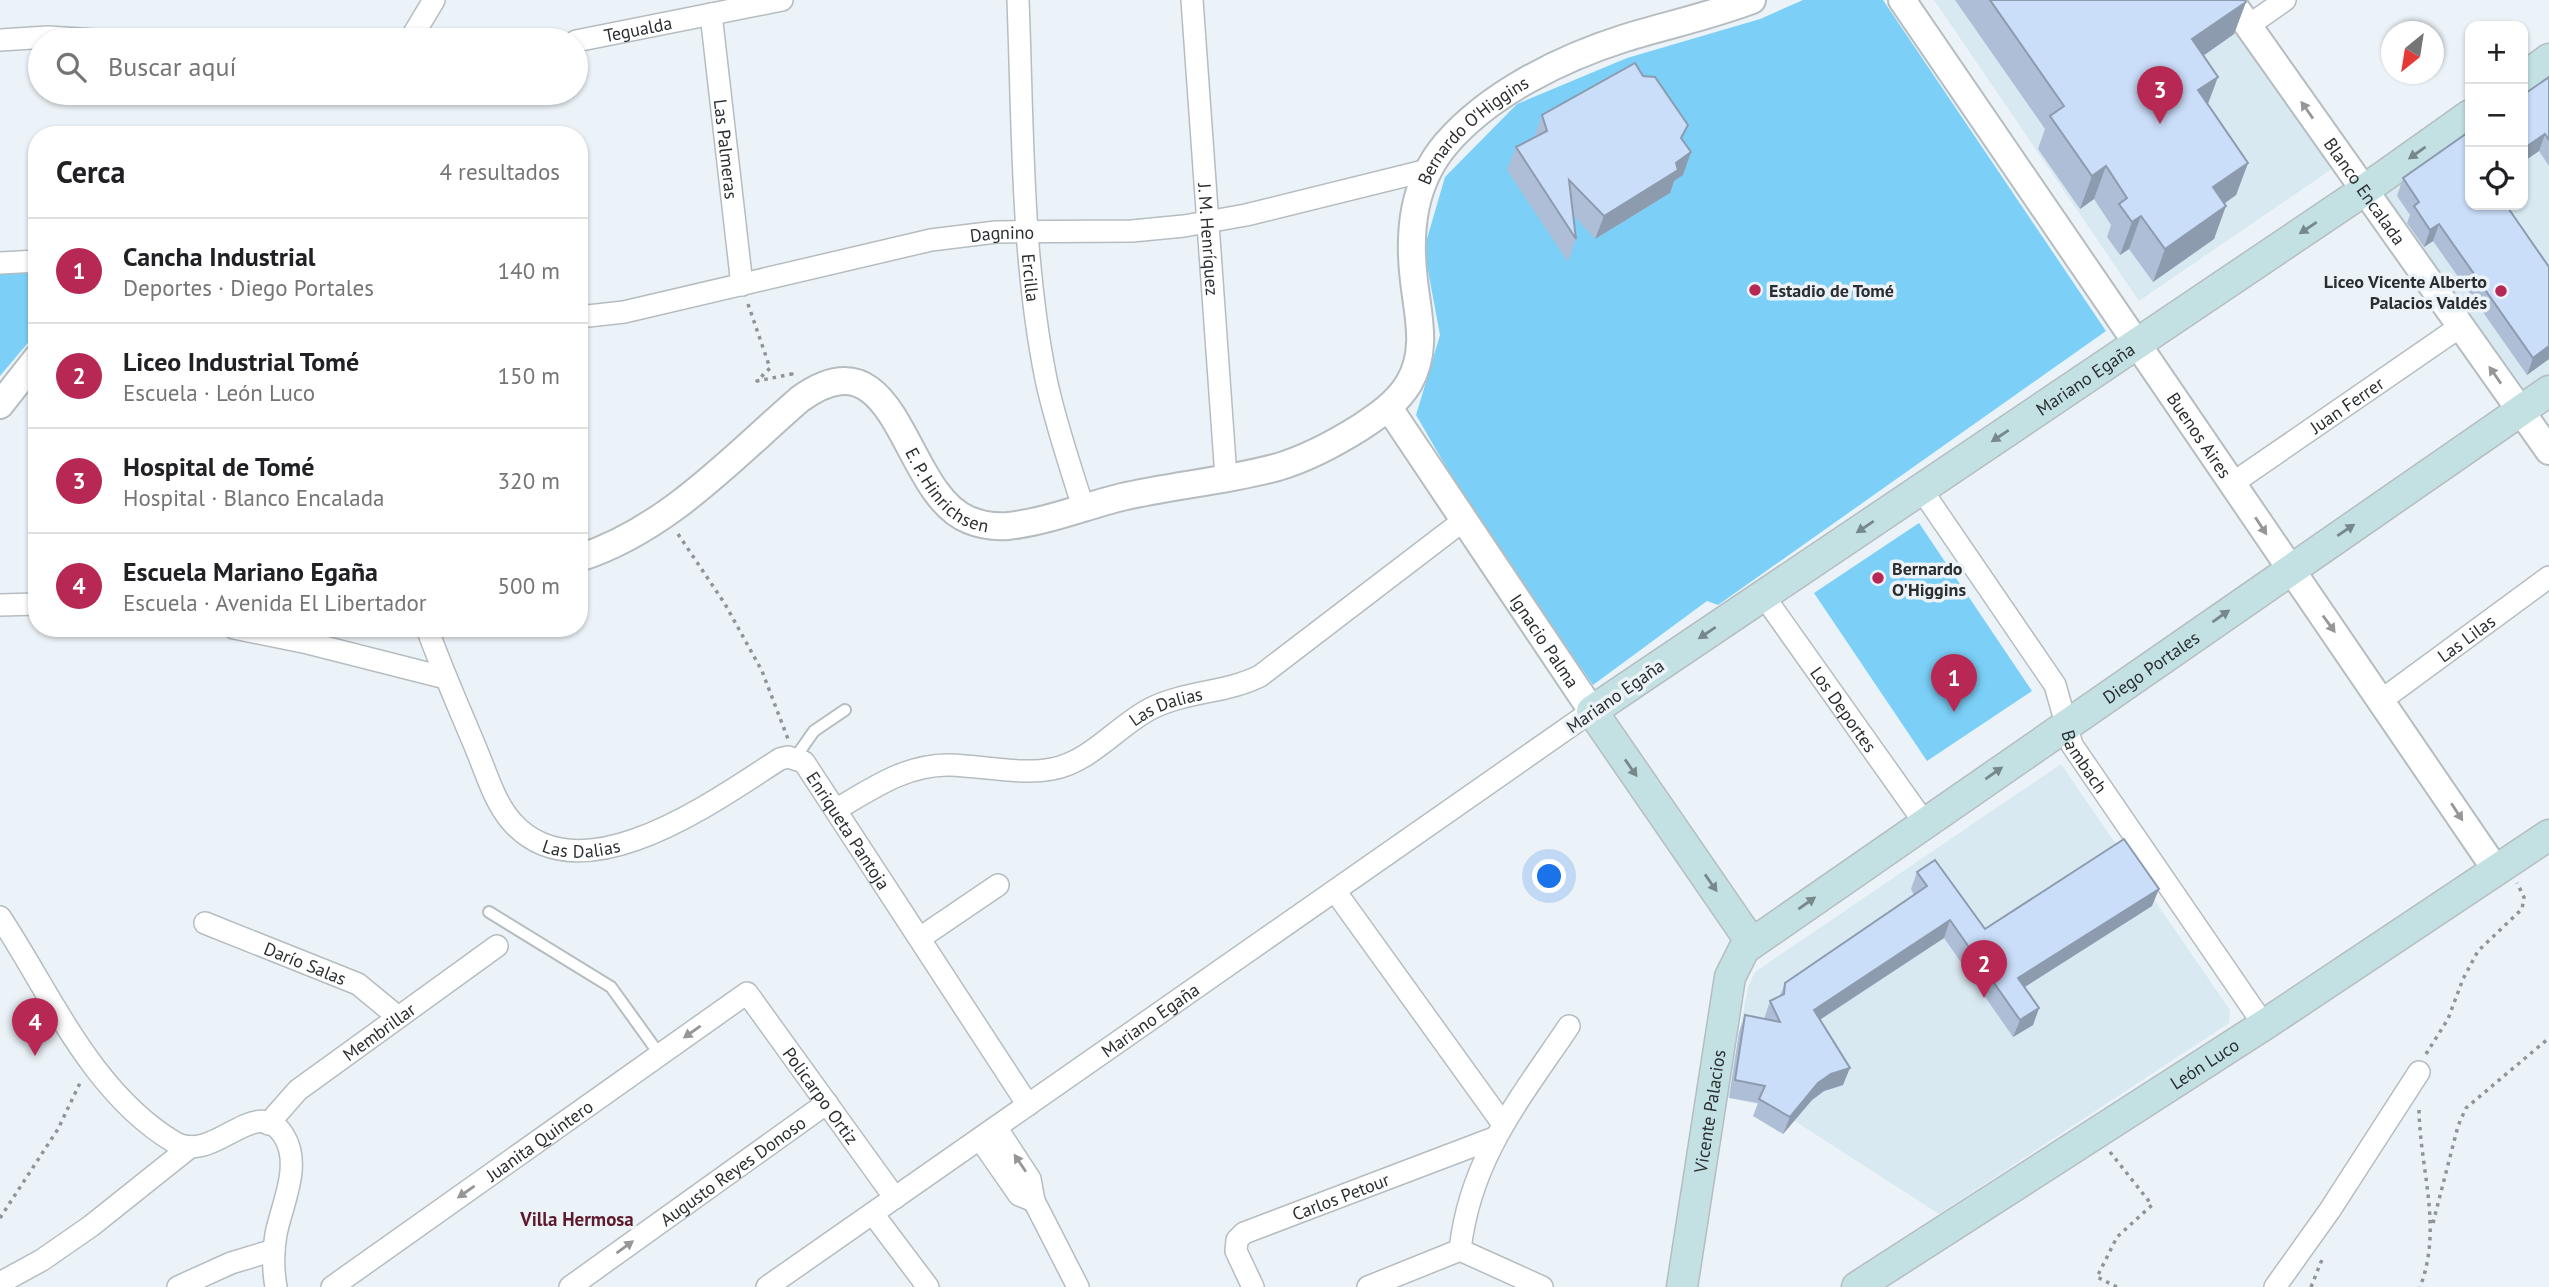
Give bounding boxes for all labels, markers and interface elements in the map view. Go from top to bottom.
street label: Tegualda [602,11,674,47]
north arrow [2381,21,2444,84]
map controls [2465,21,2528,210]
button: + [2465,21,2528,84]
search box [28,28,588,105]
icon: search [52,48,90,86]
text: Buscar aquí [108,50,236,83]
pin: 3 [2137,66,2183,124]
street label: Bernardo O'Higgins [1412,70,1532,188]
button: − [2465,84,2528,147]
street label: Las Palmeras [709,98,744,200]
one-way arrow [2300,101,2314,119]
street label: Blanco Encalada [2319,133,2411,249]
one-way arrow [2408,146,2426,160]
button: locate [2465,147,2528,210]
text: Cerca [56,152,125,191]
text: 4 resultados [439,157,560,186]
street label: J. M. Henríquez [1194,181,1225,296]
street label: Dagnino [968,220,1034,247]
one-way arrow [2298,222,2318,235]
text: Cancha Industrial [123,240,316,273]
street label: Ercilla [1017,253,1045,303]
text: 1 [72,256,86,285]
text: 140 m [498,256,560,285]
place label: Liceo Vicente Alberto Palacios Valdés [2324,270,2487,314]
text: Deportes · Diego Portales [123,273,374,302]
place label: Estadio de Tomé [1769,279,1894,302]
marker: Estadio de Tomé [1747,282,1763,298]
marker: Liceo Vicente Alberto Palacios Valdés [2493,283,2509,299]
street label: Mariano Egaña [2031,337,2139,420]
text: Liceo Industrial Tomé [123,345,359,378]
text: 2 [72,361,86,390]
text: 150 m [498,361,560,390]
one-way arrow [2489,366,2503,384]
street label: Juan Ferrer [2304,371,2388,439]
text: Escuela · León Luco [123,378,315,407]
street label: Buenos Aires [2162,388,2237,482]
one-way arrow [1991,429,2009,443]
street label: E. P. Hinrichsen [901,443,991,537]
text: Hospital de Tomé [123,450,315,483]
text: 3 [72,466,86,495]
text: 320 m [498,466,560,495]
text: Hospital · Blanco Encalada [123,483,384,512]
one-way arrow [2255,516,2268,536]
one-way arrow [1855,520,1874,533]
one-way arrow [2337,523,2355,537]
text: Escuela Mariano Egaña [123,555,378,588]
place label: Bernardo O'Higgins [1892,557,1966,601]
marker: Bernardo O'Higgins [1870,570,1886,586]
text: 4 [72,571,86,600]
text: 500 m [498,571,560,600]
text: Escuela · Avenida El Libertador [123,588,427,617]
street label: Ignacio Palma [1505,589,1585,692]
street label: Las Lilas [2433,609,2499,667]
one-way arrow [2212,610,2231,623]
one-way arrow [2322,615,2336,633]
one-way arrow [1698,626,1716,640]
street label: Diego Portales [2098,626,2204,709]
street label: Mariano Egaña [1562,654,1668,738]
pin: 1 [1931,654,1977,712]
street label: Los Deportes [1806,662,1882,757]
street label: Las Dalias [1124,682,1204,731]
street label: Bambach [2057,727,2113,797]
one-way arrow [1624,759,1638,777]
one-way arrow [1985,766,2003,780]
street label: Enriqueta Pantoja [802,767,896,894]
one-way arrow [2450,803,2464,821]
street label: Las Dalias [540,834,622,862]
your location [1532,859,1566,893]
one-way arrow [1704,874,1718,892]
one-way arrow [1798,896,1816,910]
street label: Darío Salas [261,936,350,990]
pin: 2 [1961,940,2007,998]
street label: Mariano Egaña [1096,977,1203,1062]
pin: 4 [12,998,58,1056]
street label: Membrillar [338,998,420,1066]
one-way arrow [683,1025,701,1039]
street label: León Luco [2165,1033,2243,1094]
street label: Policarpo Ortiz [778,1042,864,1149]
street label: Vicente Palacios [1688,1048,1730,1175]
street label: Juanita Quintero [480,1094,597,1187]
street label: Augusto Reyes Donoso [655,1111,810,1231]
one-way arrow [1013,1154,1027,1172]
street label: Carlos Petour [1289,1167,1392,1225]
one-way arrow [457,1185,475,1199]
district label: Villa Hermosa [519,1207,634,1231]
one-way arrow [616,1240,634,1254]

